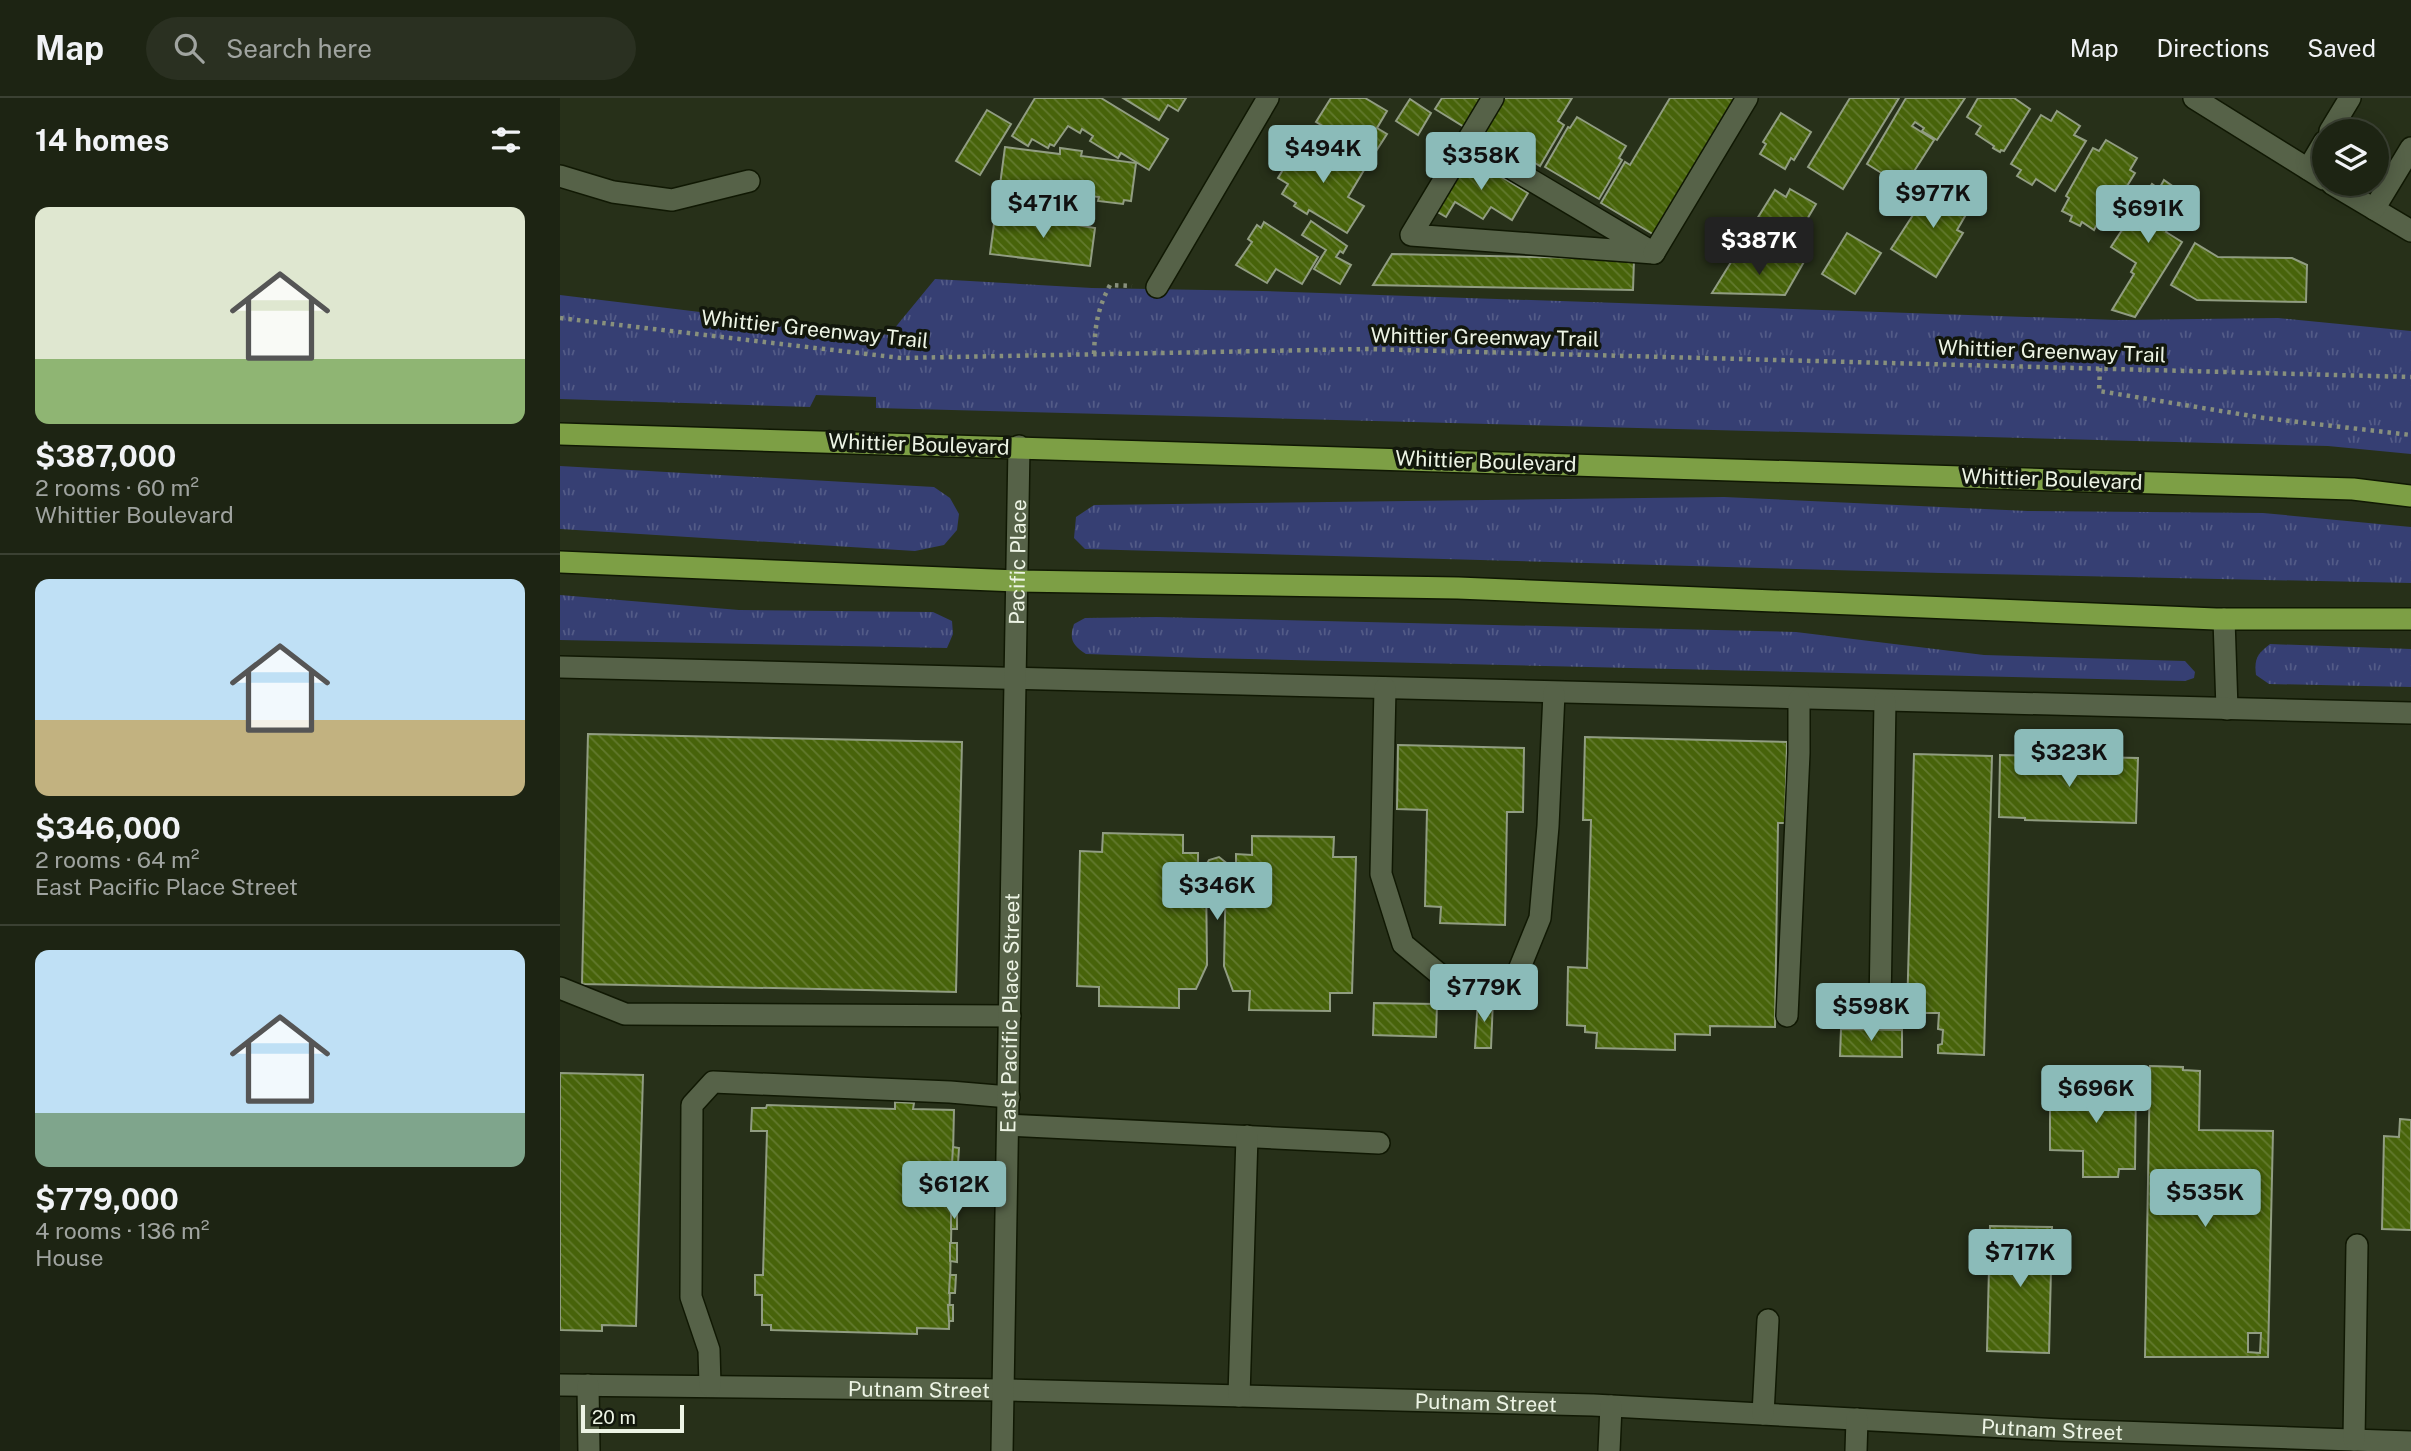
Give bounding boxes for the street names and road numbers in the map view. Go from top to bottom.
street label: Whittier Greenway Trail [700,305,930,353]
street label: Whittier Greenway Trail [1370,323,1600,351]
street label: Whittier Greenway Trail [1937,335,2167,367]
street label: Whittier Boulevard [828,428,1010,460]
street label: Whittier Boulevard [1395,445,1577,477]
street label: Whittier Boulevard [1961,463,2143,495]
street label: Pacific Place [1003,499,1031,625]
street label: East Pacific Place Street [995,893,1024,1133]
street label: Putnam Street [848,1376,990,1402]
street label: Putnam Street [1414,1388,1557,1417]
street label: Putnam Street [1981,1413,2124,1445]

